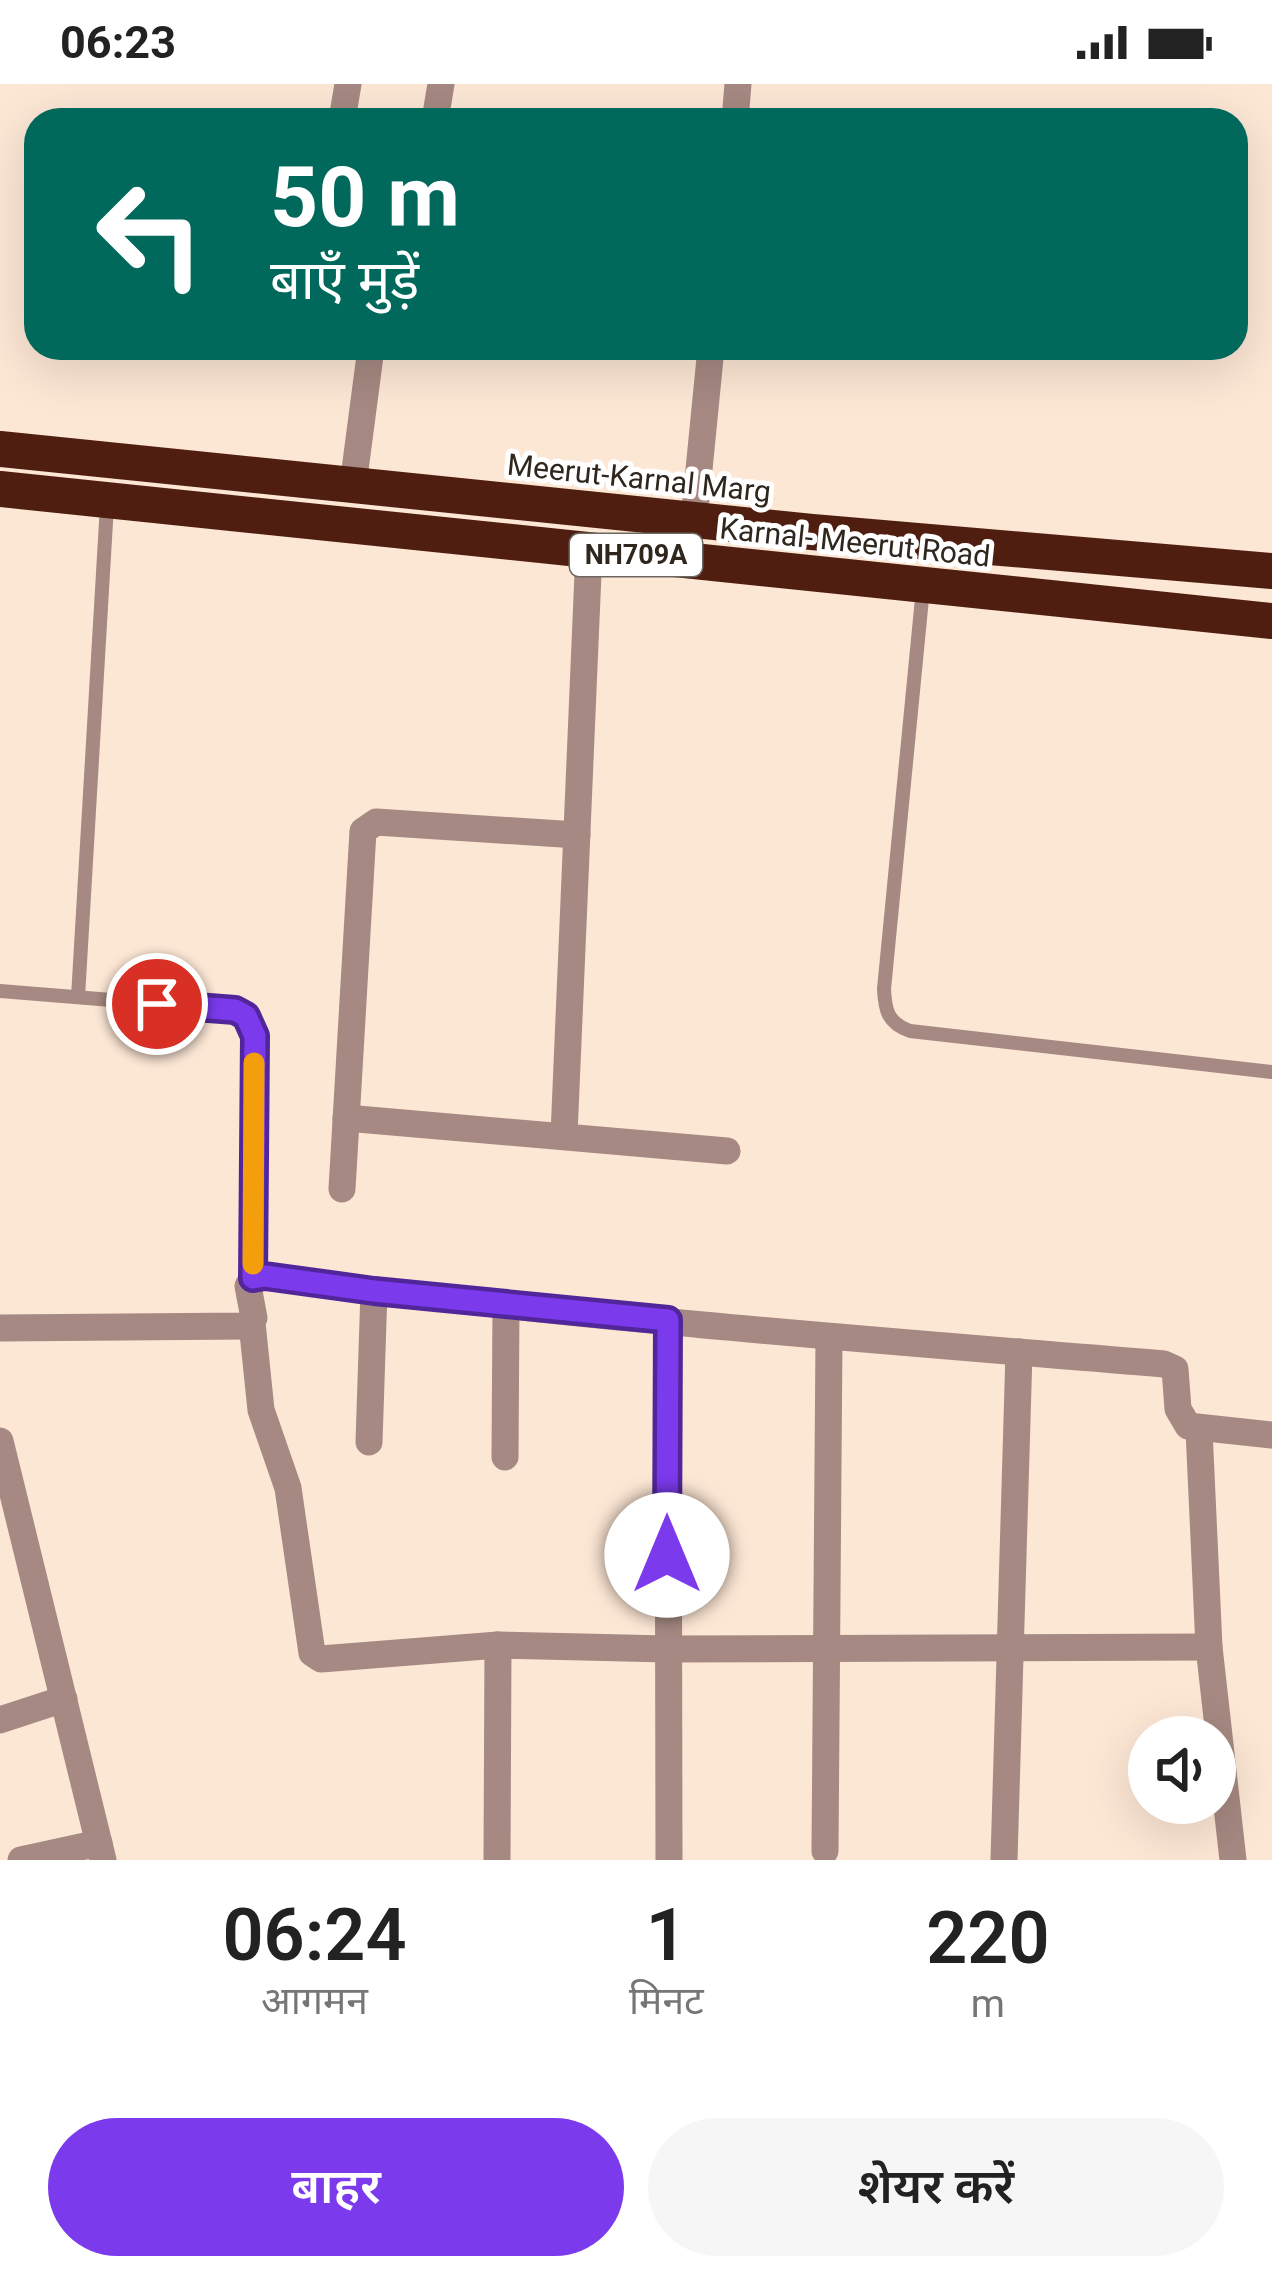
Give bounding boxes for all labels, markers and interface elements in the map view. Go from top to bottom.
text: 06:23 [60,16,176,69]
text: 50 m [270,148,460,247]
icon: left [72,156,228,312]
text: बाएँ मुड़ें [270,249,419,312]
street label: Meerut-Karnal Marg [505,447,773,509]
street label: Karnal- Meerut Road [718,510,992,574]
road number: NH709A [570,534,702,576]
pin [106,953,208,1055]
icon: arrive [124,971,190,1037]
position arrow [604,1492,730,1618]
map controls [1128,1716,1236,1824]
button: sound [1128,1716,1236,1824]
text: 06:24 [222,1893,407,1978]
text: 1 [646,1893,687,1978]
text: 220 [926,1896,1050,1981]
text: आगमन [261,1978,368,2024]
text: मिनट [629,1978,704,2024]
text: m [971,1981,1005,2027]
button: बाहर [48,2118,624,2256]
button: शेयर करें [648,2118,1224,2256]

